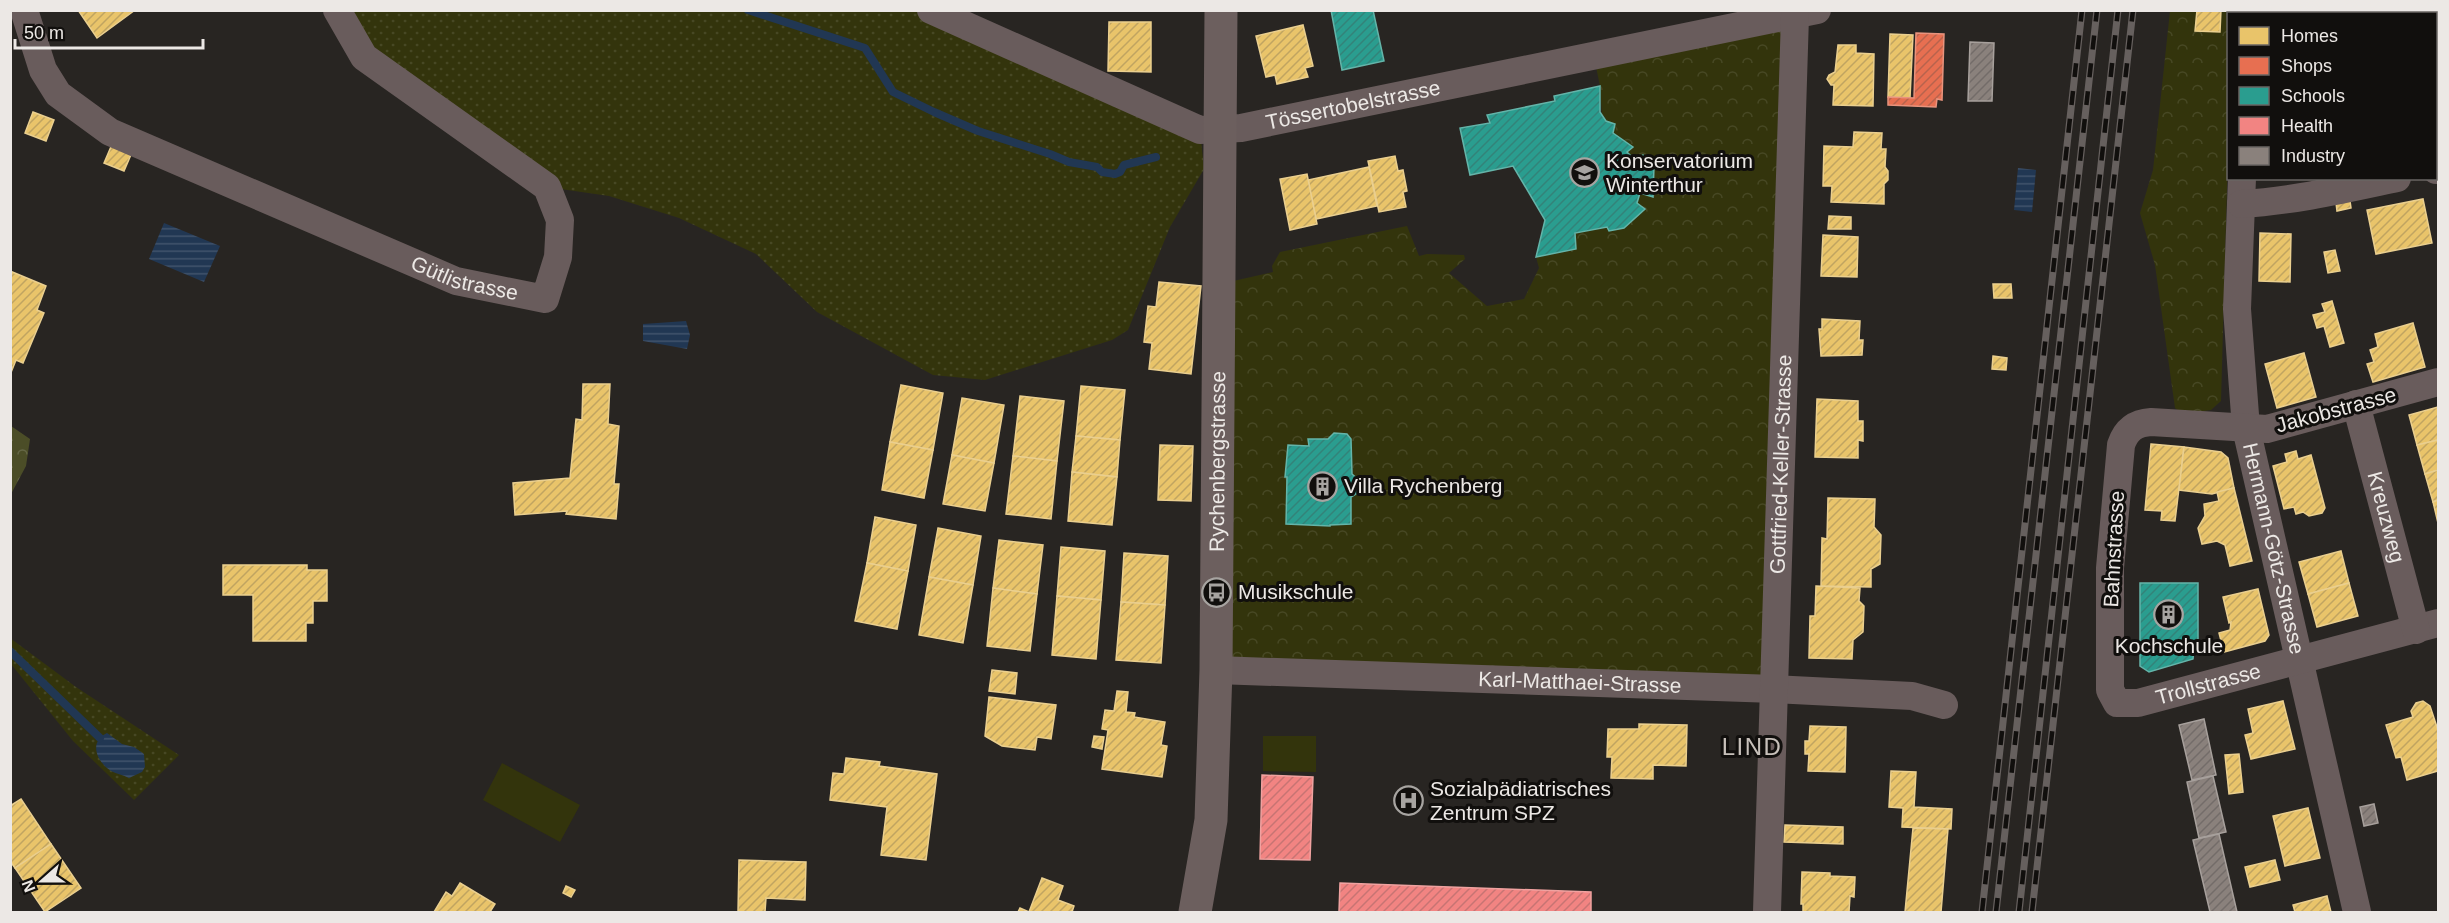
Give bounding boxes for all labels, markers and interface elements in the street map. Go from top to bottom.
scale bar [15,12,202,50]
legend [2227,12,2437,180]
text: 50 m [24,23,64,43]
text: Homes [2281,26,2338,46]
text: Shops [2281,56,2332,76]
street label: Tössertobelstrasse [1264,75,1442,134]
text: Schools [2281,86,2345,106]
text: Health [2281,116,2333,136]
text: Industry [2281,146,2345,166]
place label: Konservatorium Winterthur [1606,149,1753,196]
school or university icon: Konservatorium Winterthur [1569,157,1601,189]
street label: Gütlistrasse [408,251,520,304]
street label: Gottfried-Keller-Strasse [1766,354,1795,574]
street label: Rychenbergstrasse [1205,371,1229,552]
street label: Jakobstrasse [2273,382,2399,437]
street label: Hermann-Götz-Strasse [2239,440,2309,656]
street label: Kreuzweg [2363,469,2410,565]
building icon: Villa Rychenberg [1307,470,1339,502]
place label: Villa Rychenberg [1344,474,1502,497]
street label: Bahnstrasse [2099,490,2128,608]
bus stop icon: Musikschule [1201,576,1233,608]
place label: Musikschule [1238,580,1354,603]
building icon: Kochschule [2153,599,2185,631]
place label: Kochschule [2115,634,2223,657]
street label: Trollstrasse [2153,659,2263,709]
street label: Karl-Matthaei-Strasse [1478,667,1682,697]
district label: LIND [1722,733,1782,760]
place label: Sozialpädiatrisches Zentrum SPZ [1430,777,1611,824]
hospital icon: Sozialpädiatrisches Zentrum SPZ [1393,785,1425,817]
north arrow [12,851,72,911]
text: N [18,878,38,895]

